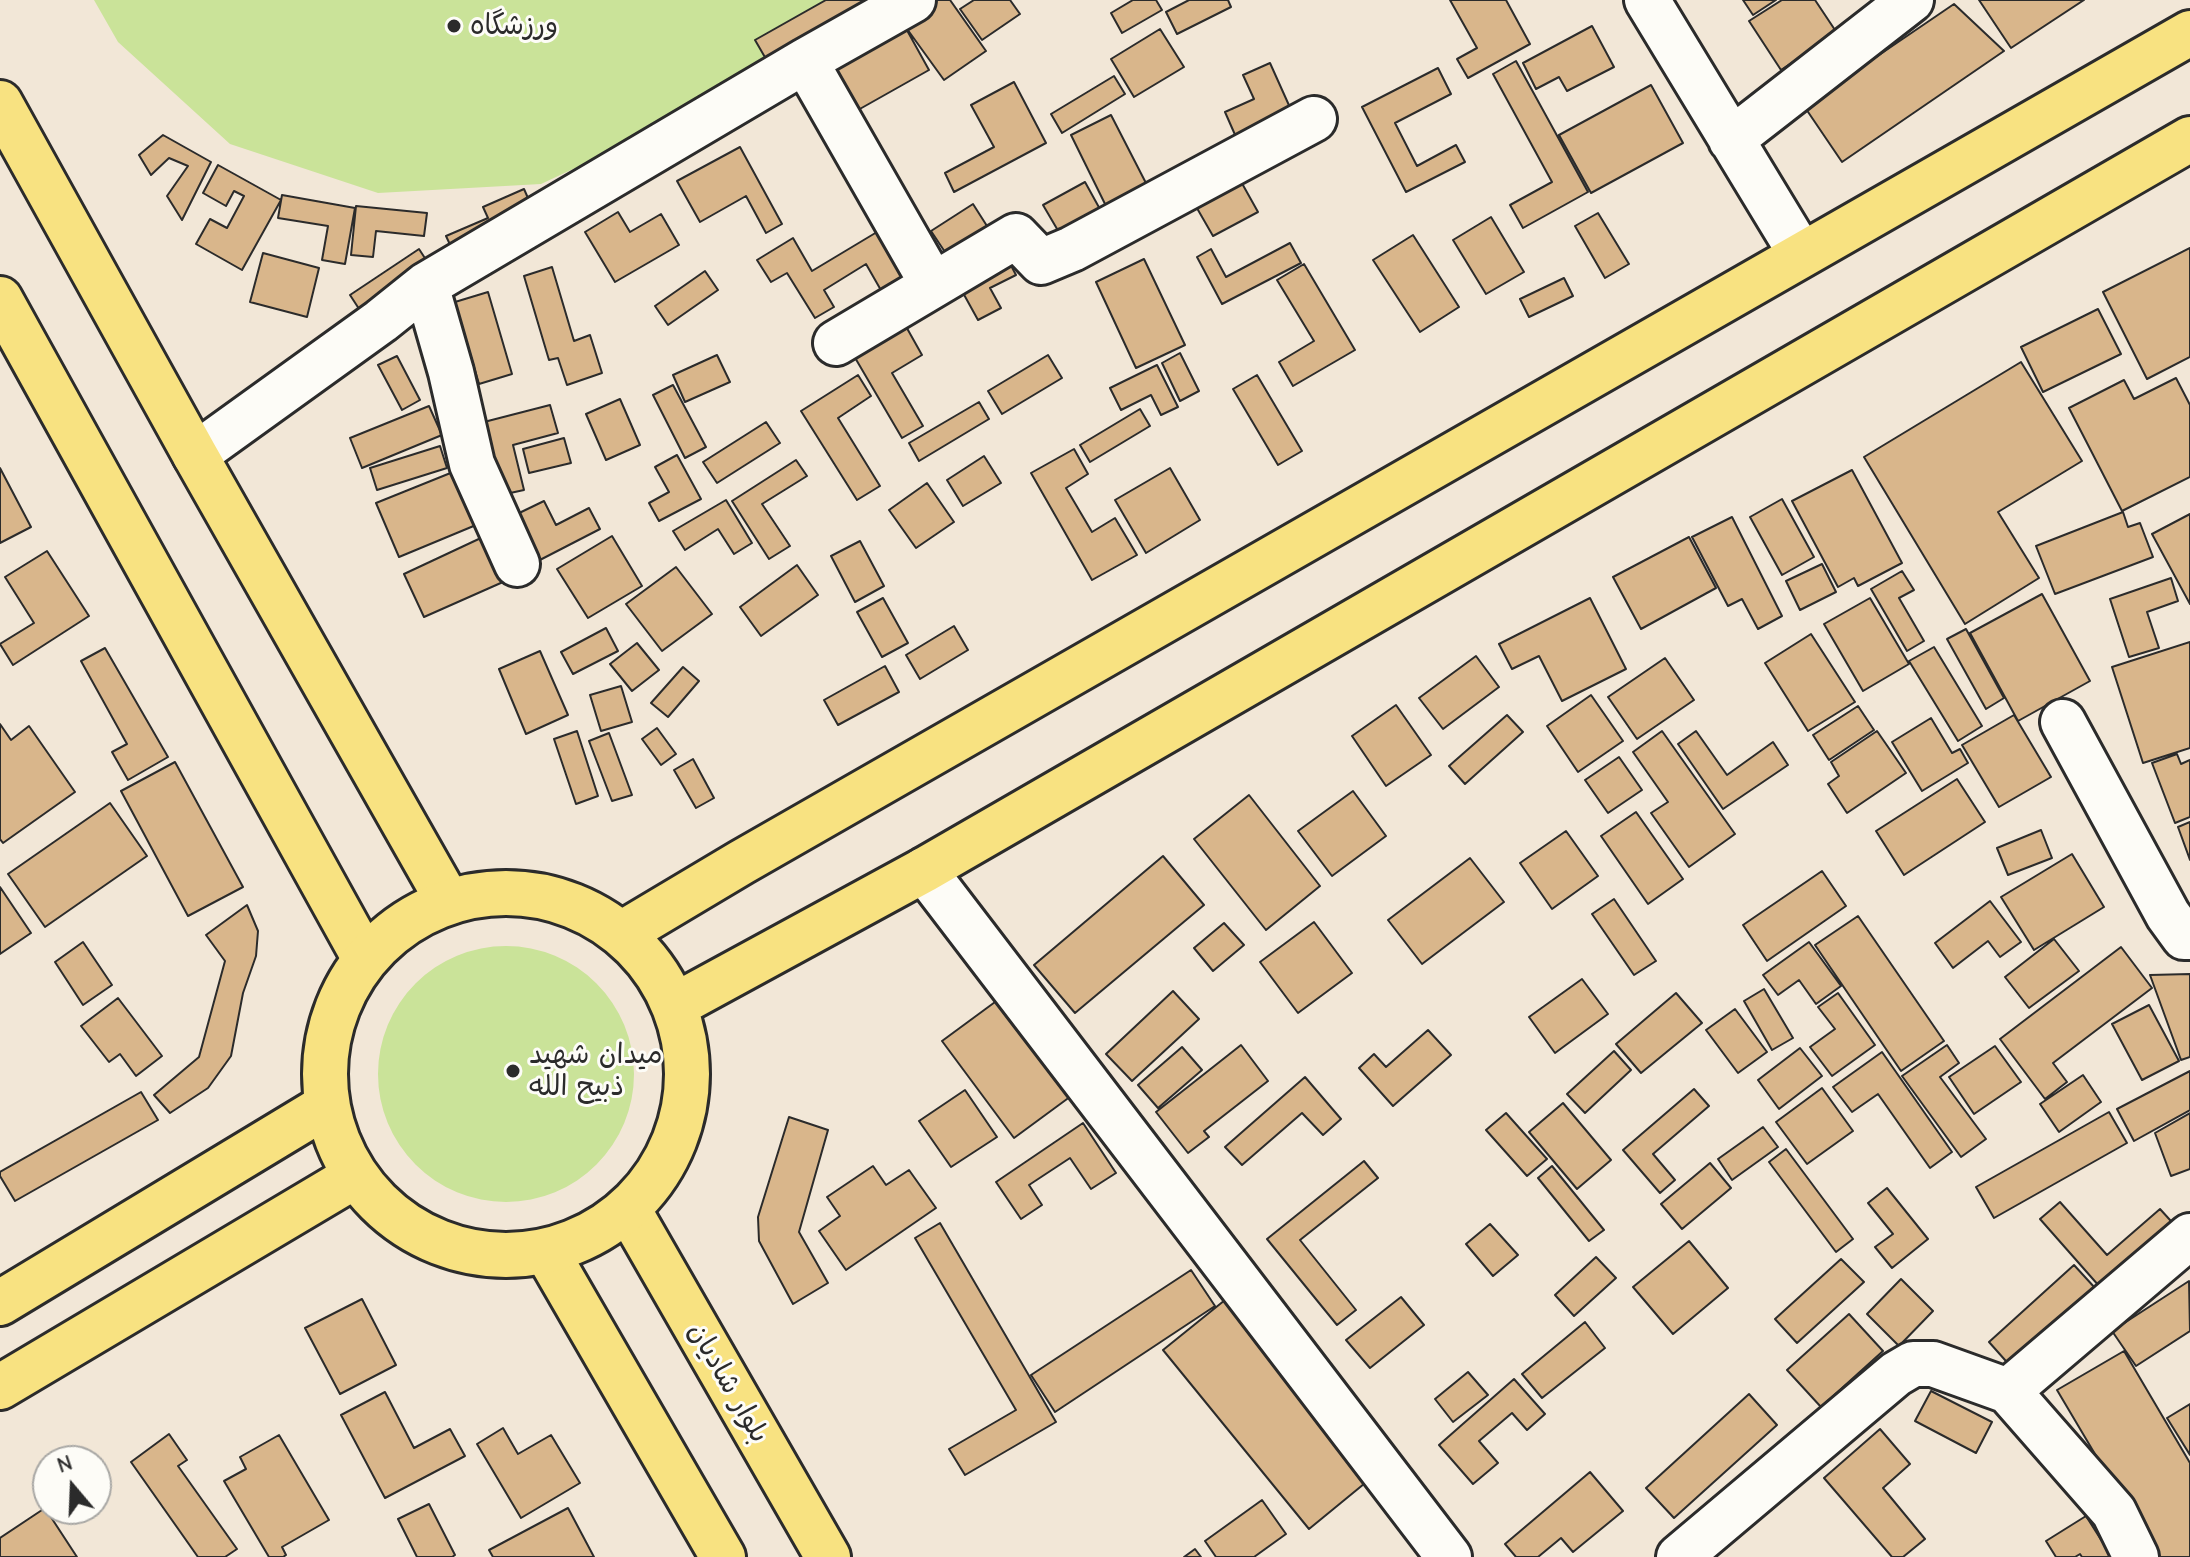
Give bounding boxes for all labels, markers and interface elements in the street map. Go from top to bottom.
place label: ورزشگاه [470,9,558,43]
marker: ورزشگاه [445,17,463,35]
place label: میدان شهید ذبیح الله [529,1038,663,1104]
marker: میدان شهید ذبیح الله [504,1062,522,1080]
street label: بلوار شادیان [680,1317,776,1449]
north arrow [32,1445,112,1525]
text: N [54,1450,76,1479]

